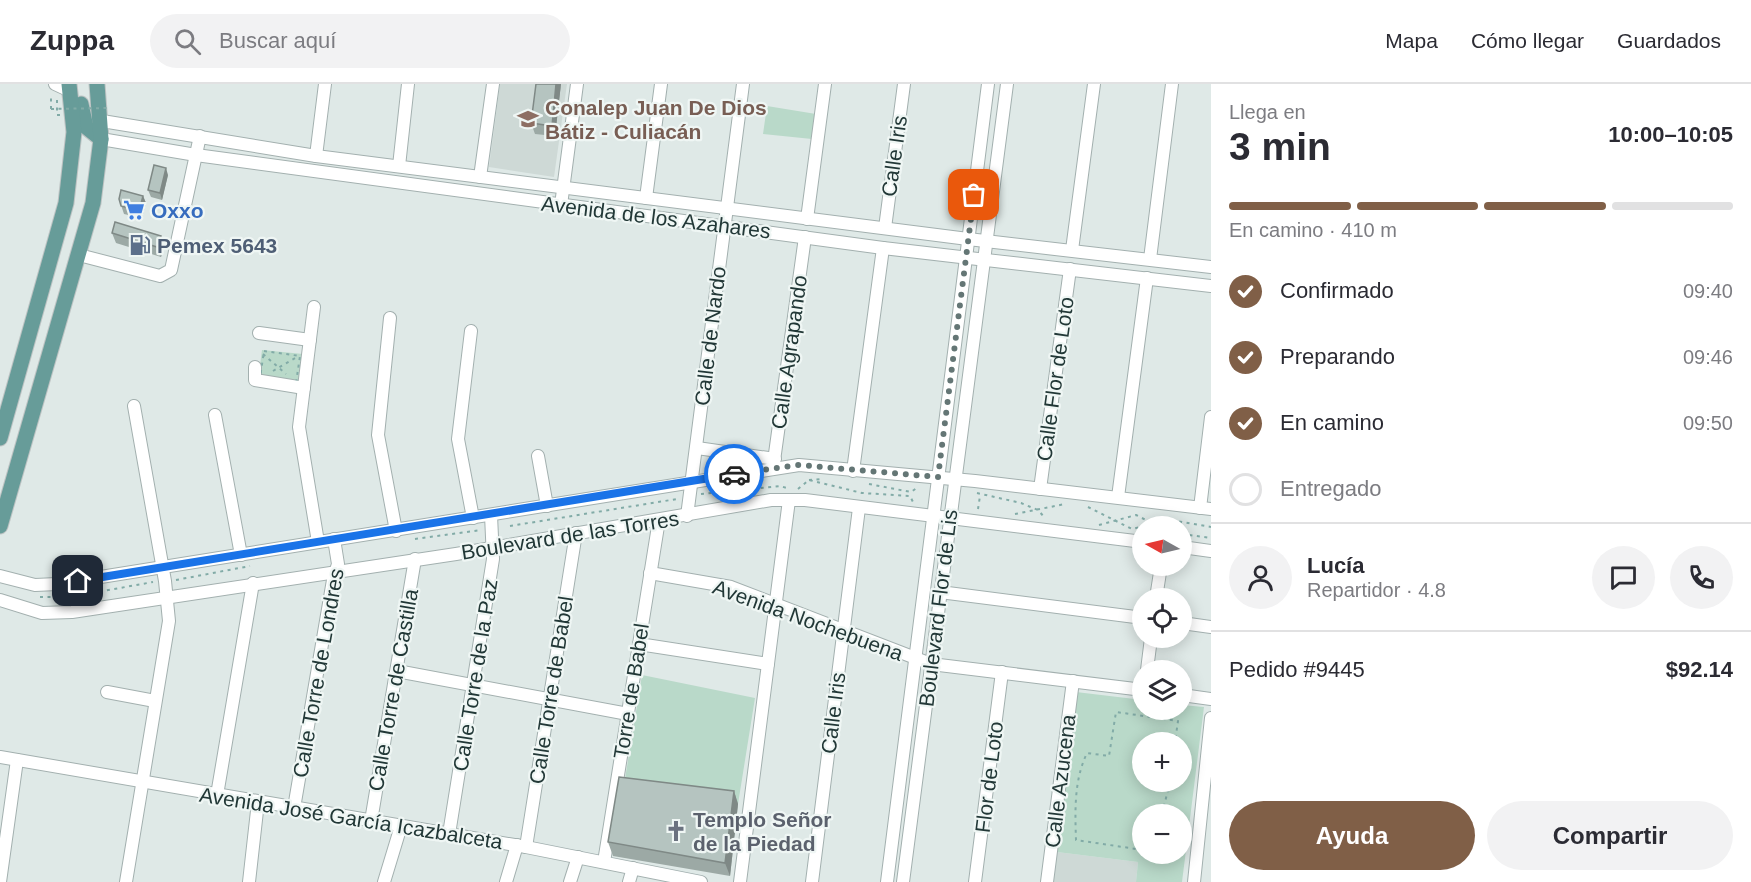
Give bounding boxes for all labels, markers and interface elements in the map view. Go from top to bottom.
search box [150,14,570,68]
text: Zuppa [30,25,114,56]
icon: search [171,25,204,58]
text: Buscar aquí [219,28,336,53]
text: Mapa [1385,29,1438,52]
text: Cómo llegar [1471,29,1584,52]
text: Guardados [1617,29,1721,52]
place label: Conalep Juan De Dios Bátiz - Culiacán [545,96,767,143]
text: Llega en [1229,101,1306,123]
school or university icon: Conalep Juan De Dios Bátiz - Culiacán [516,107,540,131]
street label: Calle Iris [877,114,911,198]
text: 10:00–10:05 [1608,122,1733,147]
text: 3 min [1229,125,1331,168]
pin [948,169,999,220]
icon: bag [957,178,990,211]
street label: Avenida de los Azahares [540,192,772,242]
supermarket icon: Oxxo [122,198,146,222]
place label: Oxxo [151,199,204,222]
text: En camino · 410 m [1229,219,1397,241]
fuel station icon: Pemex 5643 [128,233,152,257]
place label: Pemex 5643 [157,234,277,257]
street label: Calle de Nardo [690,265,730,407]
street label: Calle Agrapando [767,274,811,430]
icon: check [1229,275,1262,308]
text: Confirmado [1280,278,1394,303]
text: 09:40 [1683,280,1733,302]
street label: Calle Flor de Loto [1032,295,1078,463]
icon: check [1229,341,1262,374]
text: Preparando [1280,344,1395,369]
text: 09:46 [1683,346,1733,368]
icon: check [1229,407,1262,440]
text: En camino [1280,410,1384,435]
text: 09:50 [1683,412,1733,434]
courier [704,444,764,504]
icon: car [718,458,751,491]
text: Entregado [1280,476,1382,501]
street label: Boulevard de las Torres [459,506,681,564]
street label: Boulevard Flor de Lis [914,508,962,708]
north arrow [1132,516,1192,576]
map controls [1132,516,1192,864]
button: person [1229,546,1292,609]
button: chat [1592,546,1655,609]
button: phone [1670,546,1733,609]
text: Lucía [1307,553,1364,578]
pin [52,555,103,606]
icon: home [61,564,94,597]
street label: Calle Torre de Londres [288,567,348,779]
street label: Avenida Nochebuena [710,575,906,665]
street label: Calle Torre de la Paz [448,577,502,773]
text: Repartidor · 4.8 [1307,579,1446,601]
street label: Calle Torre de Castilla [364,587,422,793]
button: locate [1132,588,1192,648]
street label: Calle Torre de Babel [525,594,577,786]
street label: Torre de Babel [609,622,653,760]
text: Pedido #9445 [1229,657,1365,682]
text: $92.14 [1666,657,1733,682]
button: layers [1132,660,1192,720]
street label: Calle Iris [817,671,849,755]
street label: Calle Azucena [1040,713,1080,849]
street label: Flor de Loto [971,720,1007,834]
button: + [1132,732,1192,792]
street label: Avenida José García Icazbalceta [198,783,505,853]
button: Ayuda [1229,801,1475,870]
button: Compartir [1487,801,1733,870]
button: − [1132,804,1192,864]
place label: Templo Señor de la Piedad [693,808,831,855]
church icon: Templo Señor de la Piedad [664,819,688,843]

